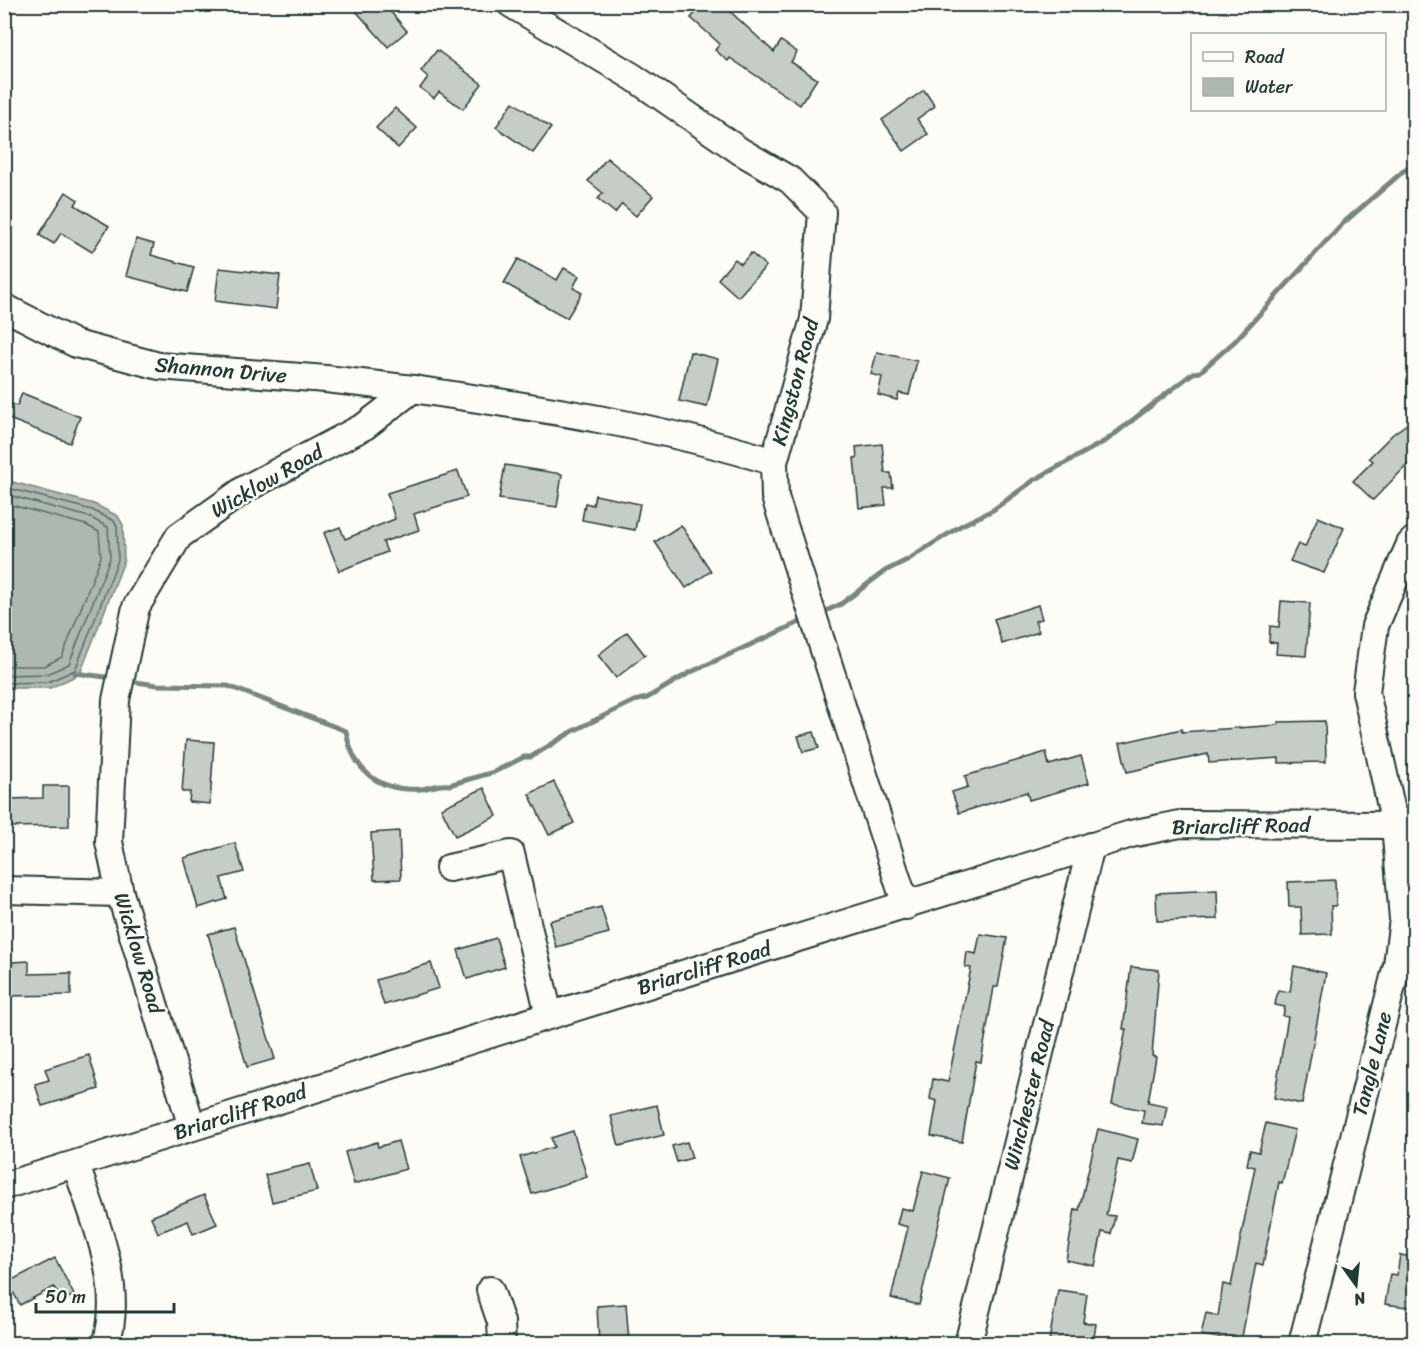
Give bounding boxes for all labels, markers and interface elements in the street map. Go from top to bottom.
legend [1191,33,1386,111]
text: Road [1245,41,1285,73]
text: Water [1245,71,1294,103]
street label: Kingston Road [760,312,831,450]
street label: Shannon Drive [153,345,289,395]
street label: Wicklow Road [203,432,332,529]
street label: Briarcliff Road [1172,806,1312,846]
street label: Wicklow Road [103,888,176,1020]
street label: Briarcliff Road [632,929,777,1006]
street label: Tangle Lane [1341,1007,1403,1120]
street label: Winchester Road [992,1014,1066,1174]
street label: Briarcliff Road [168,1072,313,1151]
north arrow [1326,1255,1386,1315]
scale bar [36,1276,174,1314]
text: 50 m [45,1281,86,1313]
text: N [1350,1283,1370,1315]

